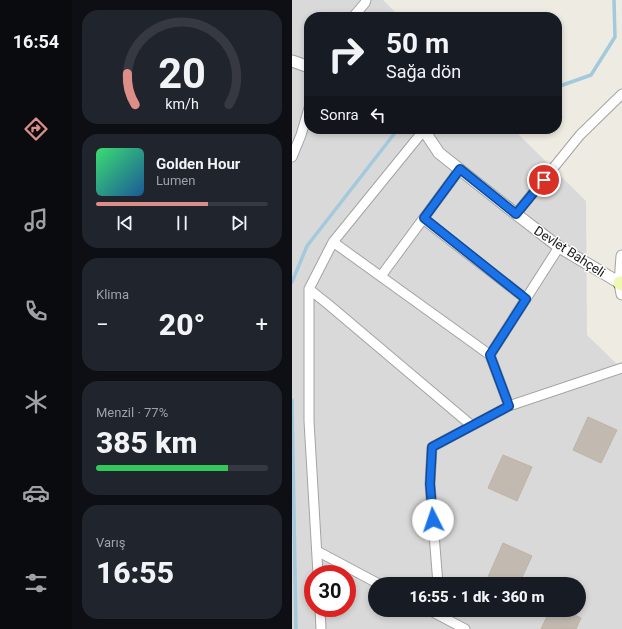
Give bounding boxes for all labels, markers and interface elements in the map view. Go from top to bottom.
text: 50 m [386,27,449,60]
icon: right [320,28,372,80]
text: 16:54 [13,31,59,52]
text: 20 [158,49,206,98]
text: Sağa dön [386,61,461,82]
text: km/h [165,95,199,111]
icon: left [367,104,389,126]
text: Sonra [320,106,359,124]
icon: directions [22,115,50,143]
text: Golden Hour [156,155,240,173]
pin [527,163,561,197]
icon: arrive [533,169,555,191]
text: Lumen [156,173,195,188]
icon: music [22,206,50,234]
icon: previous [114,212,136,234]
icon: pause [171,212,193,234]
icon: next [228,212,250,234]
street label: Devlet Bahçeli [531,223,608,280]
text: Klima [96,287,129,302]
icon: phone [22,297,50,325]
text: 20° [159,307,205,342]
text: − [96,312,109,337]
text: + [256,312,268,337]
icon: climate [22,388,50,416]
text: Menzil · 77% [96,405,168,420]
text: 385 km [96,425,198,460]
icon: car [22,479,50,507]
position arrow [412,499,454,541]
text: Varış [96,535,125,550]
text: 16:55 [96,555,174,590]
speed limit sign: 30 [304,565,356,617]
icon: filters [22,569,50,597]
text: 16:55 · 1 dk · 360 m [410,588,544,606]

